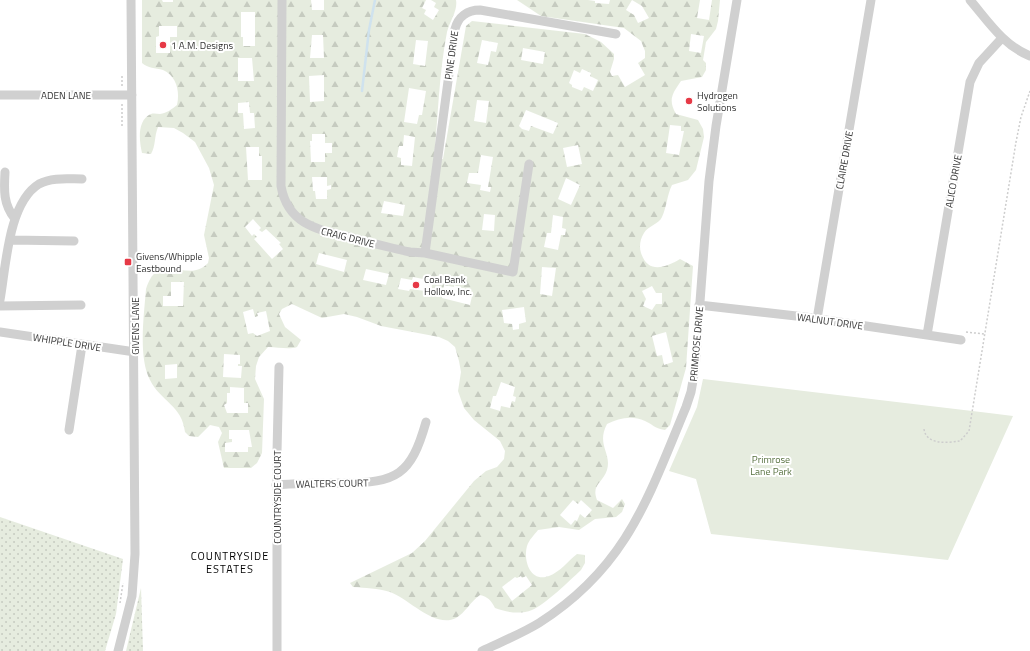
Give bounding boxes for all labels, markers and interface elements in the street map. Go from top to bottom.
street label: PINE DRIVE [441,29,462,81]
place label: 1 A.M. Designs [171,38,234,53]
marker: 1 A.M. Designs [158,40,168,50]
street label: ADEN LANE [41,88,91,103]
place label: Hydrogen Solutions [697,88,738,115]
marker: Hydrogen Solutions [684,96,694,106]
street label: CLAIRE DRIVE [832,129,857,190]
street label: ALICO DRIVE [941,153,966,209]
street label: CRAIG DRIVE [320,224,377,251]
place label: Givens/Whipple Eastbound [136,249,203,276]
marker: Givens/Whipple Eastbound [123,257,133,267]
place label: Coal Bank Hollow, Inc. [424,272,472,299]
marker: Coal Bank Hollow, Inc. [411,280,421,290]
street label: GIVENS LANE [128,297,143,355]
street label: PRIMROSE DRIVE [686,305,707,382]
street label: WALNUT DRIVE [796,309,864,334]
street label: WHIPPLE DRIVE [32,330,103,355]
street label: COUNTRYSIDE COURT [270,450,285,544]
park label: Primrose Lane Park [750,452,792,479]
street label: WALTERS COURT [296,475,369,492]
district label: COUNTRYSIDE ESTATES [191,548,269,577]

